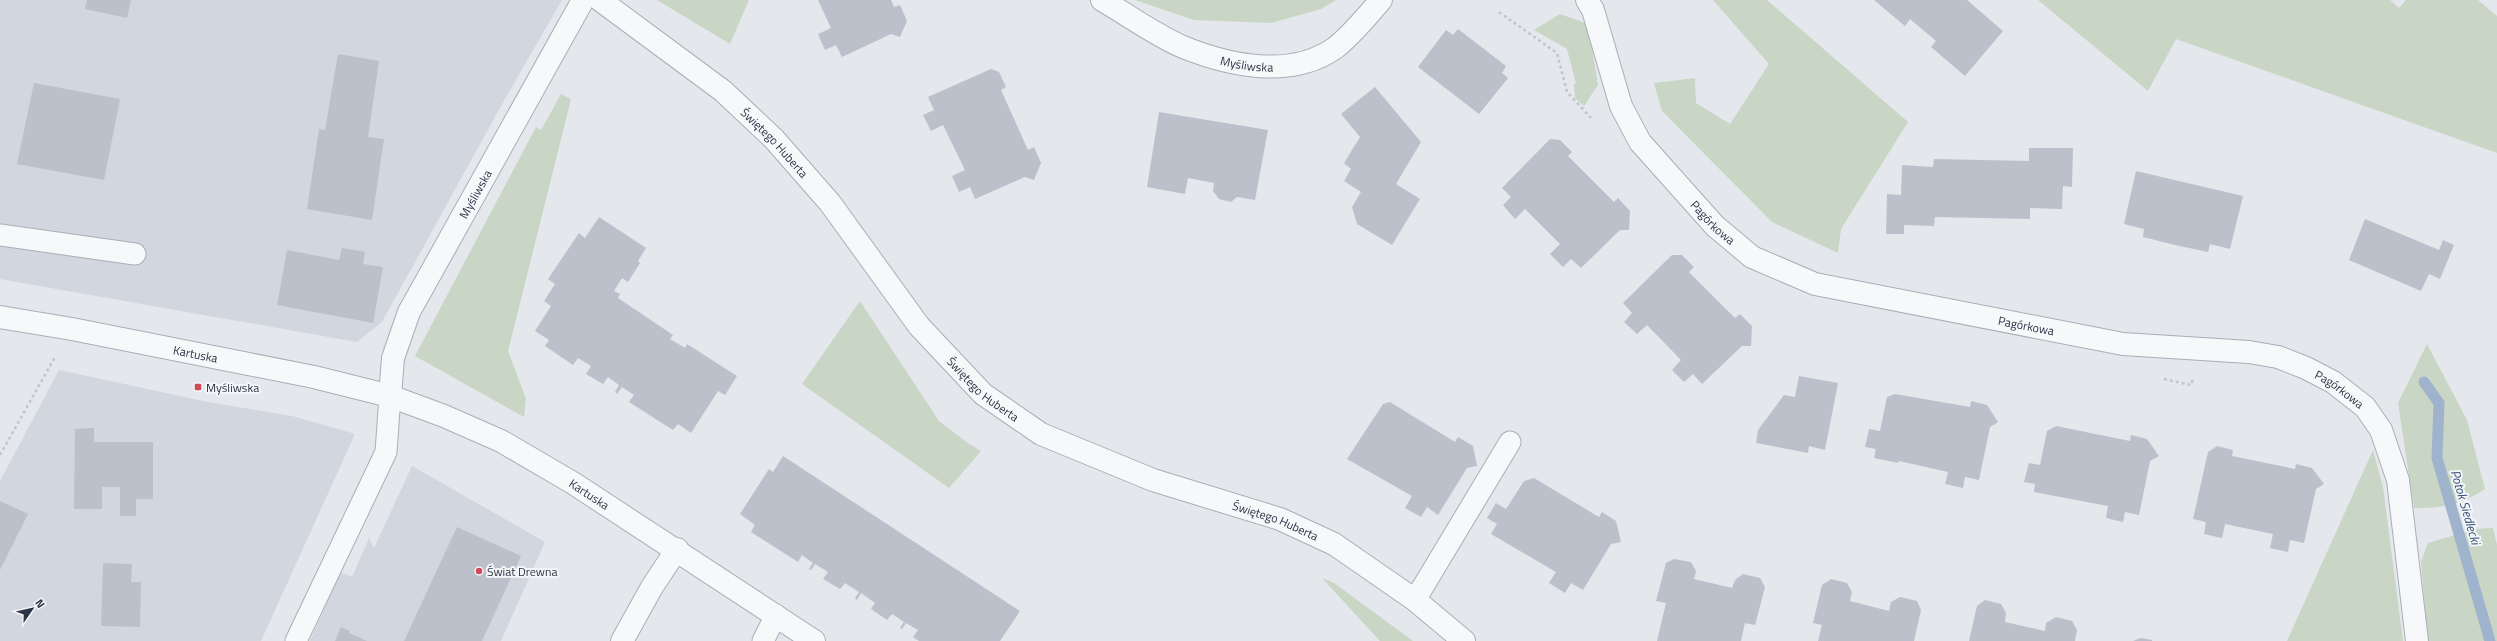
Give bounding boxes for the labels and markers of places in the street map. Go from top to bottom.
place label: Myśliwska [206,378,259,397]
marker: Myśliwska [193,382,203,392]
place label: Świat Drewna [487,562,557,581]
marker: Świat Drewna [474,566,484,576]

